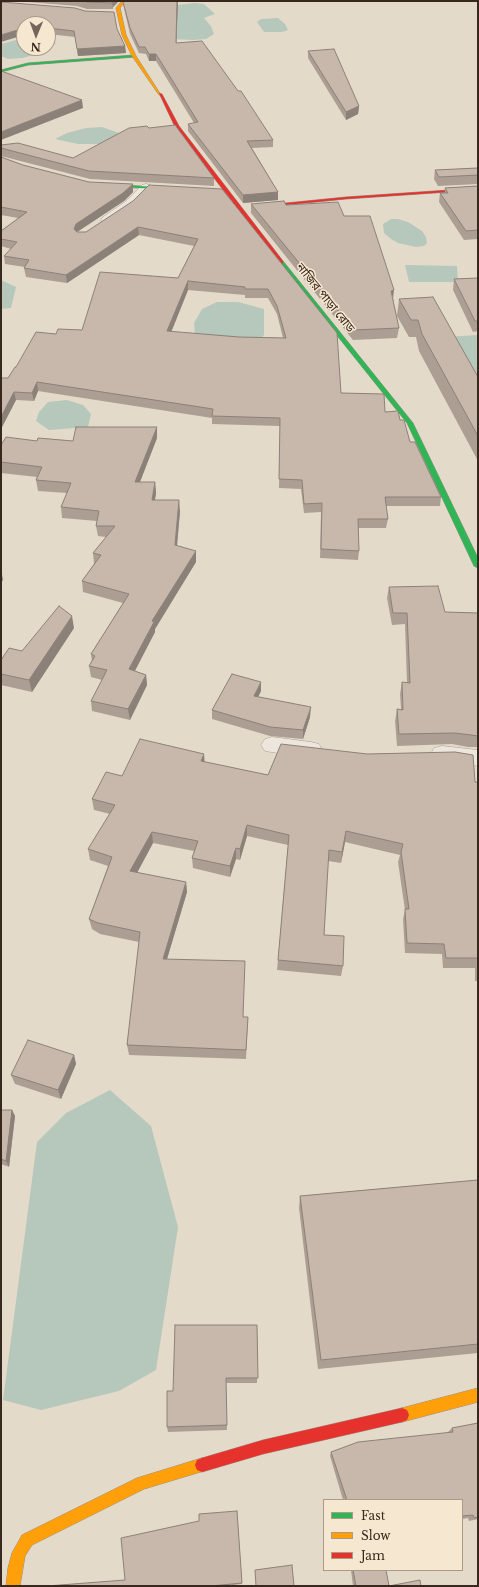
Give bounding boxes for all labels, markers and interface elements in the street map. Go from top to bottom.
north arrow [16,16,56,56]
text: N [31,40,41,54]
street label: নাজির পাড়া রোড [293,261,357,335]
legend [323,1499,463,1571]
text: Fast [361,1508,385,1523]
text: Slow [361,1528,390,1543]
text: Jam [361,1548,385,1563]

